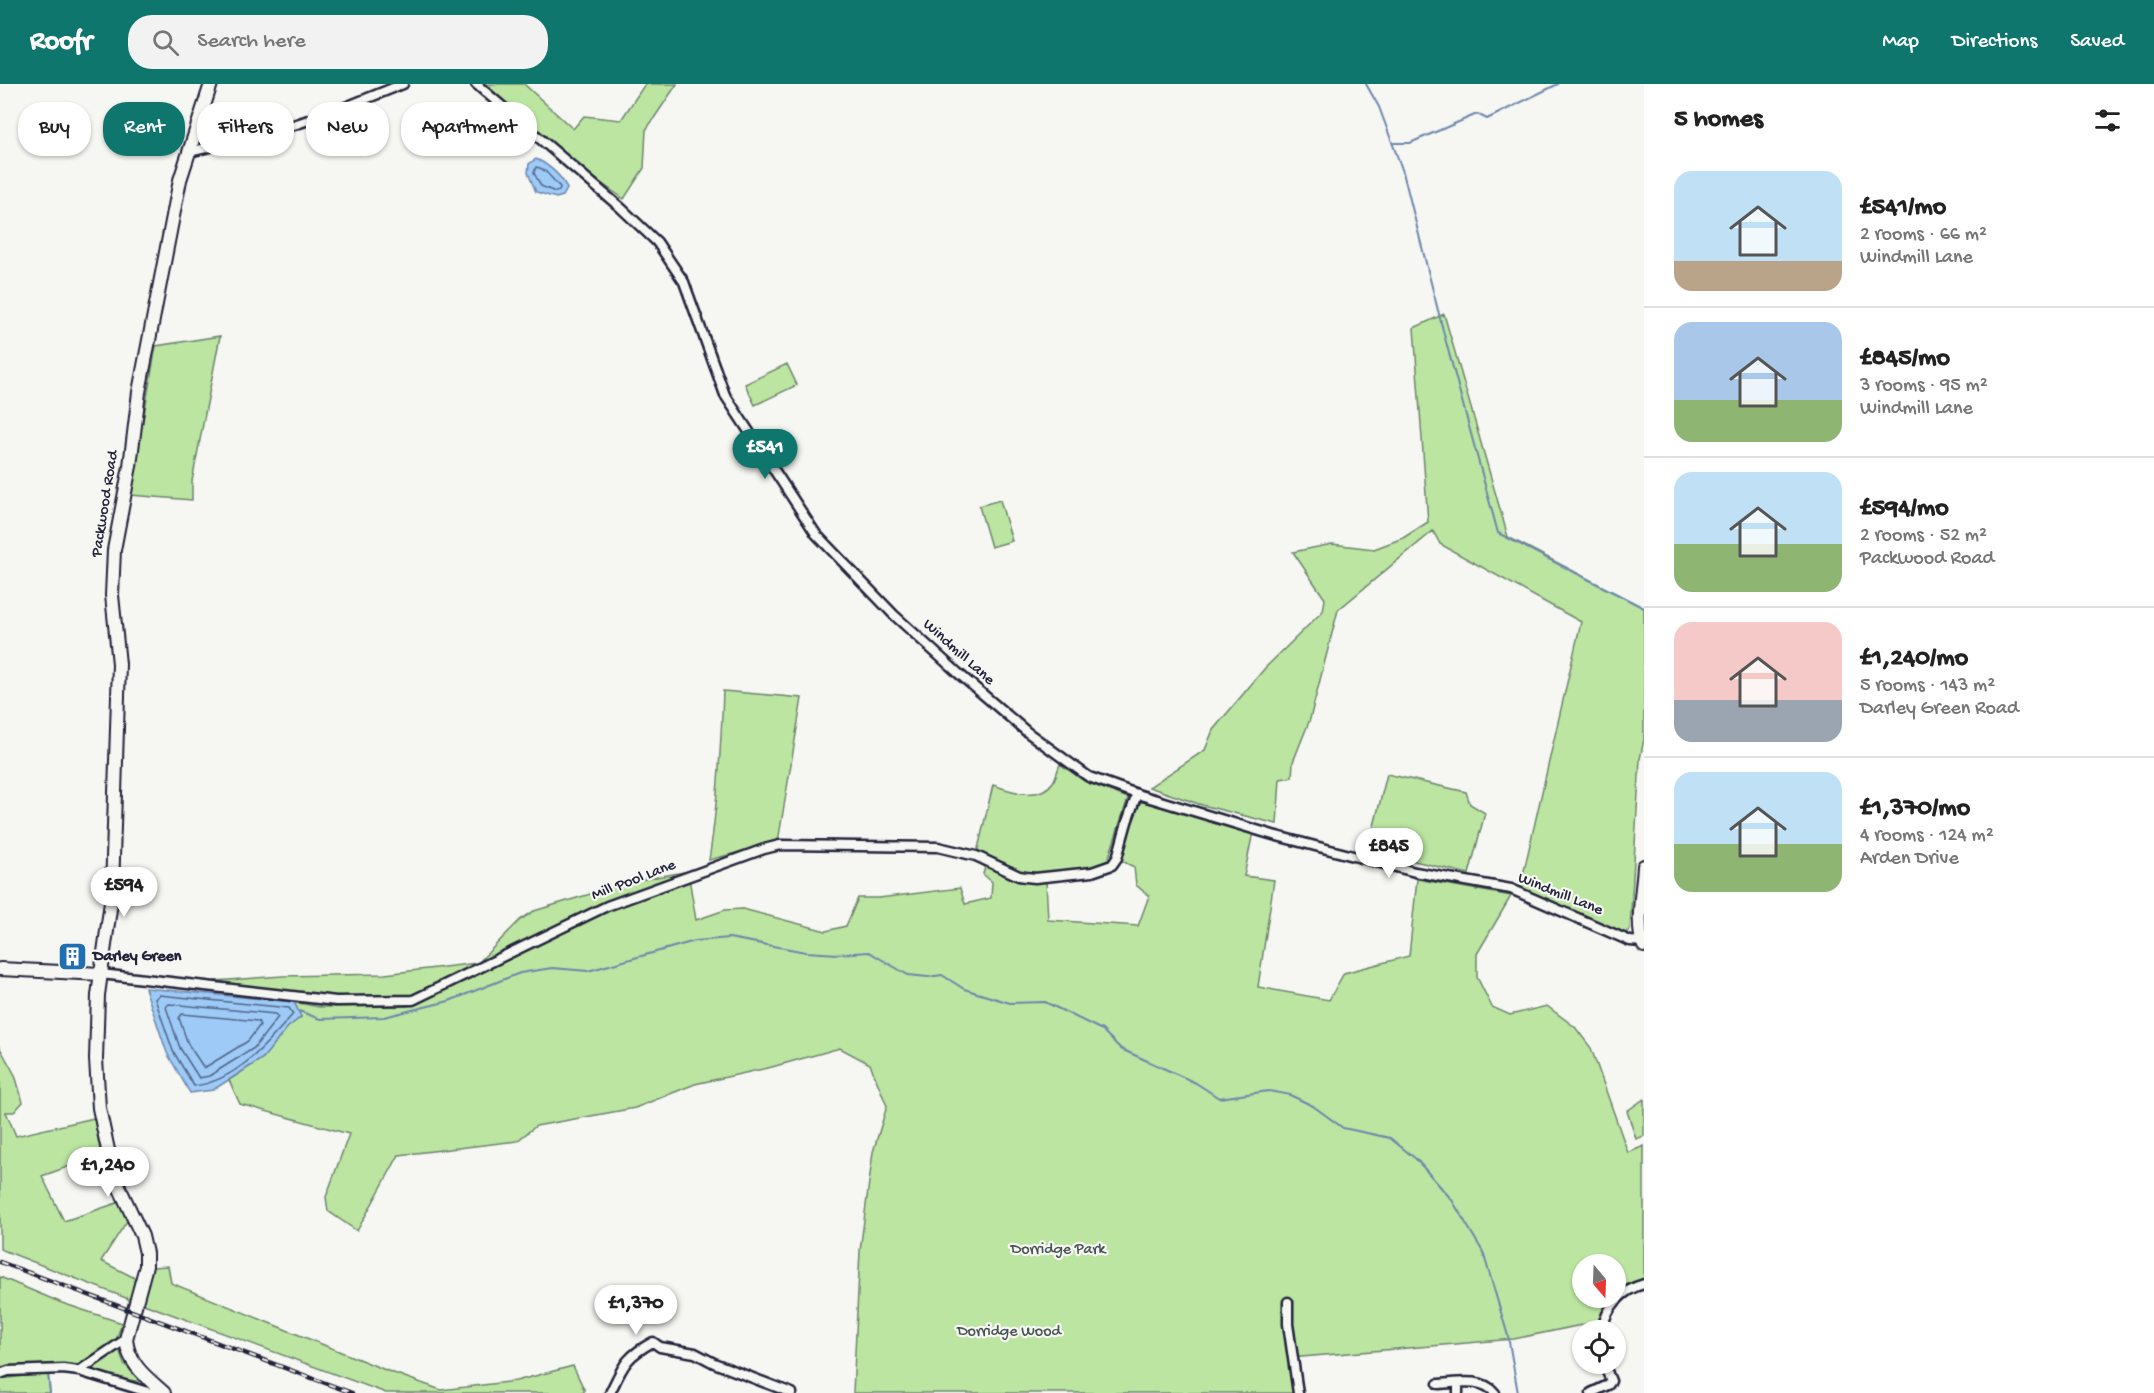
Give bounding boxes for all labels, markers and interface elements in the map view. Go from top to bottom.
search box [128,15,548,69]
text: Roofr [30,26,92,59]
icon: search [149,26,182,59]
text: Search here [197,29,306,55]
text: Map [1882,30,1919,55]
text: Directions [1952,30,2037,55]
text: Saved [2070,30,2124,55]
chip: Buy [18,102,91,156]
chip: Rent [103,102,185,156]
chip: Filters [197,102,294,156]
chip: New [306,102,389,156]
chip: Apartment [401,102,537,156]
icon: filters [2091,104,2124,137]
text: 5 homes [1674,105,1763,136]
text: £541/mo [1860,193,1946,224]
icon: home [1722,195,1794,267]
text: 2 rooms · 66 m² [1860,224,1987,247]
text: Windmill Lane [1860,247,1973,270]
text: £845/mo [1860,344,1950,375]
icon: home [1722,346,1794,418]
text: 3 rooms · 95 m² [1860,375,1988,398]
text: Windmill Lane [1860,398,1973,421]
pin: £541 [729,429,801,480]
text: £541 [747,437,783,460]
street label: Packwood Road [88,448,124,560]
text: £594/mo [1860,494,1949,525]
icon: home [1722,496,1794,568]
text: 2 rooms · 52 m² [1860,525,1987,548]
text: Packwood Road [1860,548,1994,571]
street label: Windmill Lane [918,616,998,691]
text: £1,240/mo [1860,644,1968,675]
icon: home [1722,646,1794,718]
text: 5 rooms · 143 m² [1860,675,1995,698]
text: Darley Green Road [1860,698,2019,721]
text: £1,370/mo [1860,794,1970,825]
icon: home [1722,796,1794,868]
text: 4 rooms · 124 m² [1860,825,1994,848]
pin: £845 [1353,828,1425,879]
text: £845 [1369,836,1409,859]
text: Arden Drive [1860,848,1959,871]
street label: Mill Pool Lane [589,856,680,906]
pin: £594 [88,867,160,918]
street label: Windmill Lane [1515,869,1606,921]
text: £594 [105,875,143,898]
building icon: Darley Green [56,941,88,973]
place label: Darley Green [91,948,182,967]
pin: £1,240 [59,1147,157,1198]
text: £1,240 [81,1155,135,1178]
park label: Dorridge Park [1010,1241,1107,1260]
north arrow [1572,1254,1626,1308]
map controls [1572,1254,1626,1374]
pin: £1,370 [587,1285,685,1336]
text: £1,370 [608,1293,664,1316]
button: locate [1572,1320,1626,1374]
park label: Dorridge Wood [956,1323,1062,1342]

